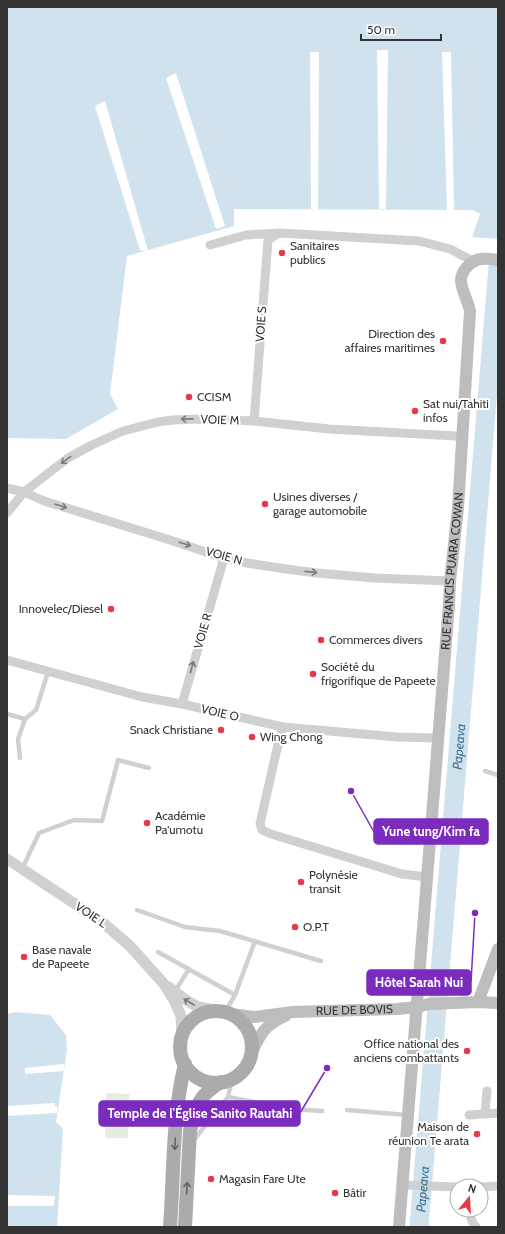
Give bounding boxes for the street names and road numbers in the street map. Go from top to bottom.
street label: VOIE S [252,306,269,342]
street label: VOIE M [200,411,240,428]
street label: RUE FRANCIS PUARA COWAN [437,492,466,651]
street label: VOIE N [204,543,244,568]
street label: VOIE R [190,611,215,650]
street label: VOIE O [200,701,240,724]
street label: VOIE L [73,899,110,931]
street label: RUE DE BOVIS [316,1001,393,1018]

